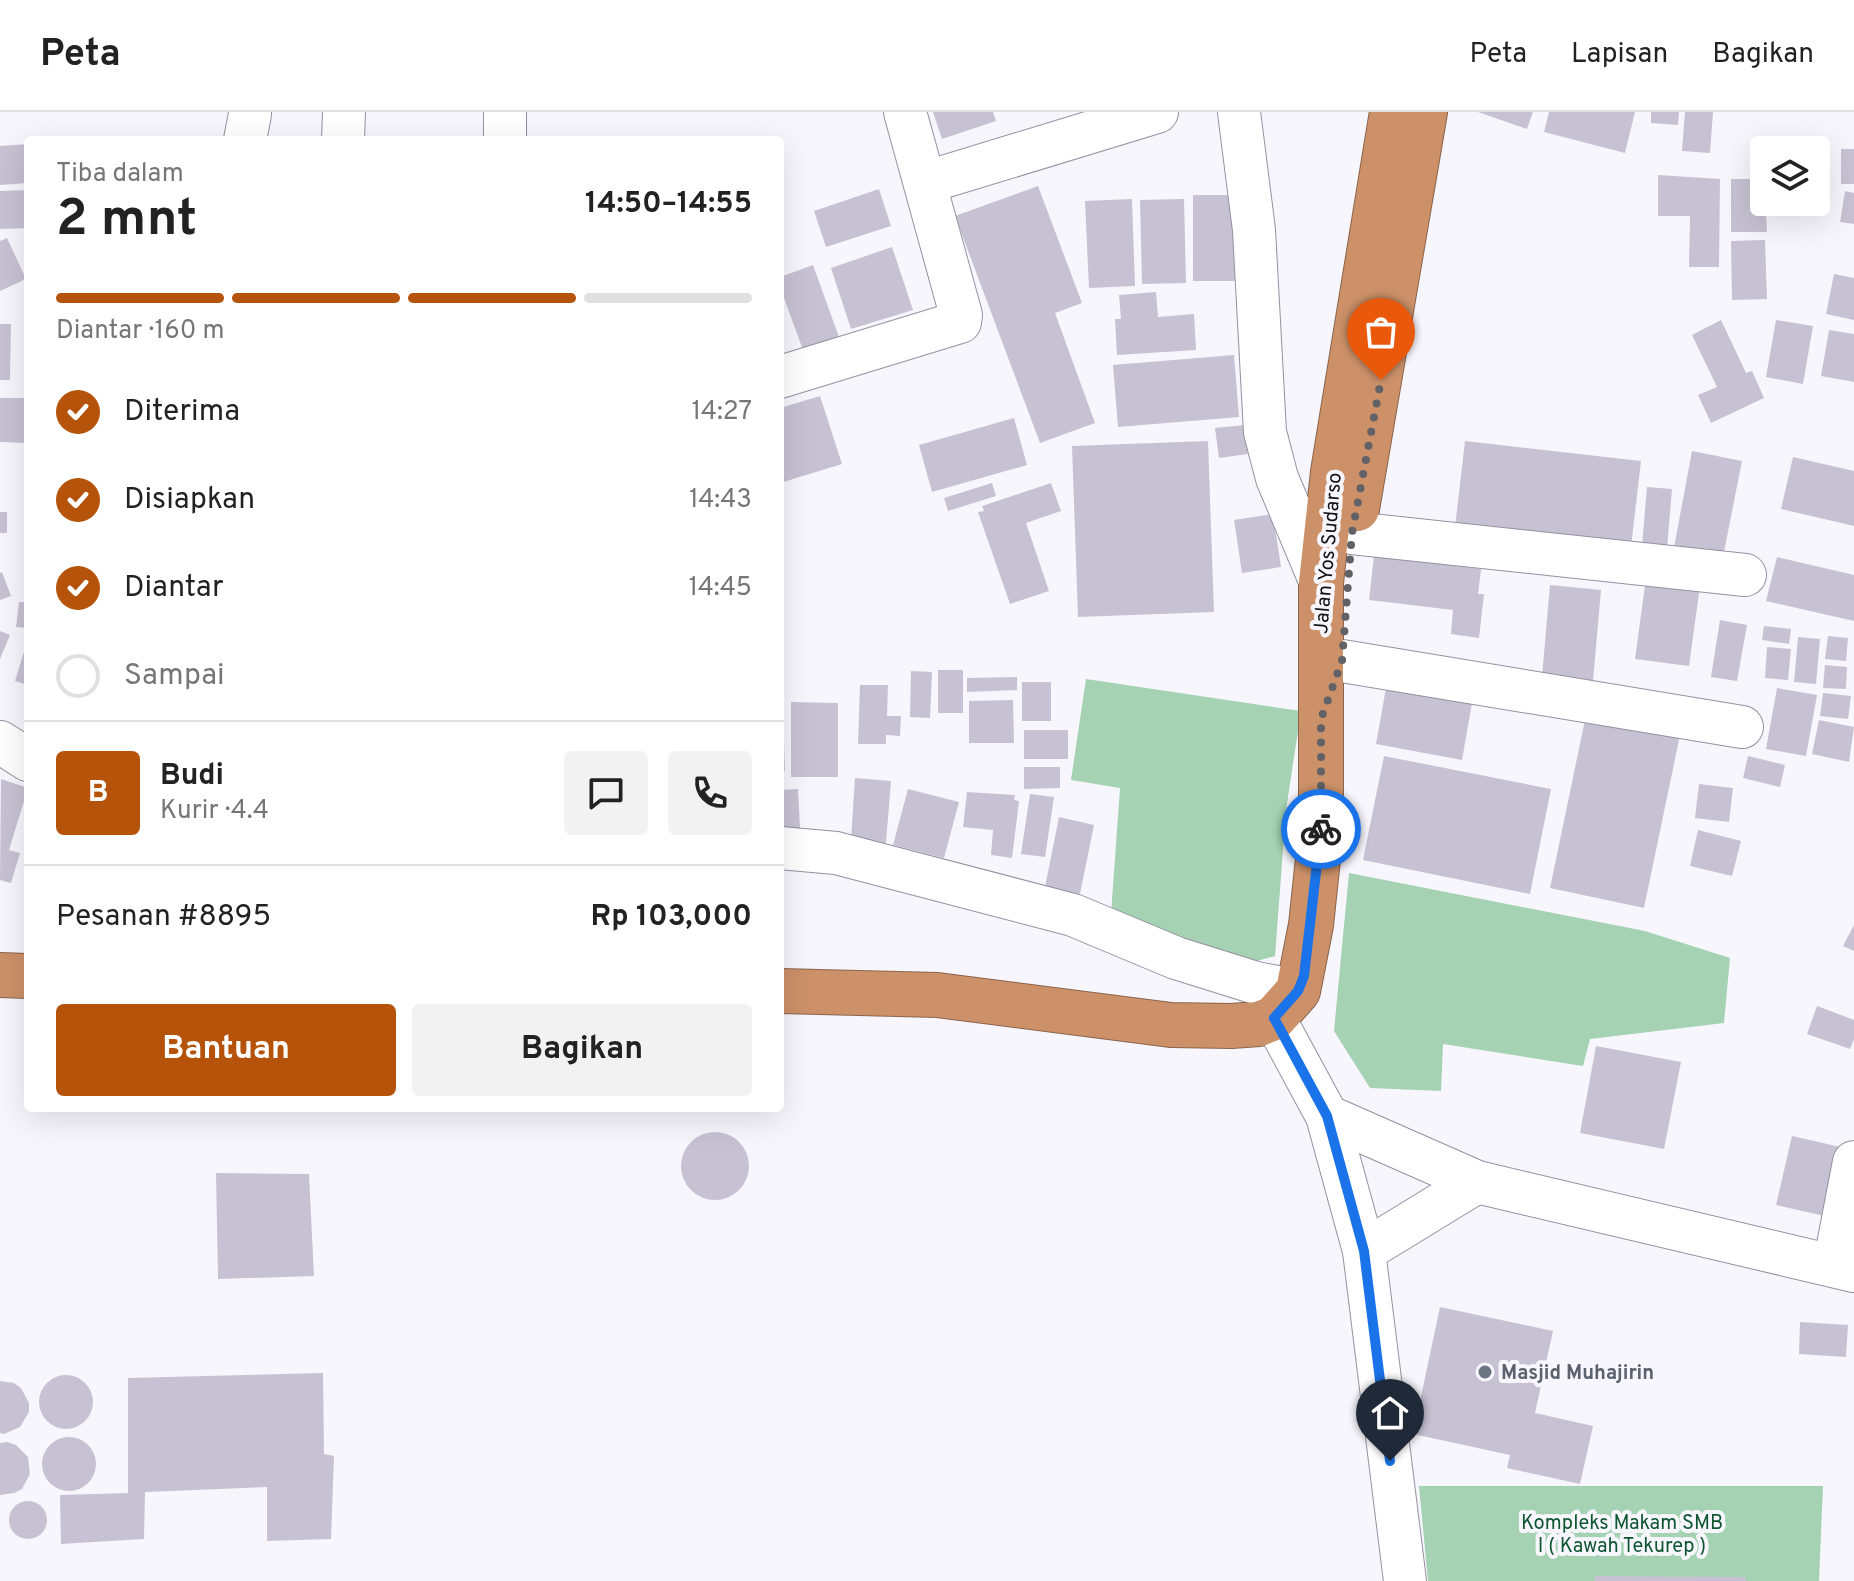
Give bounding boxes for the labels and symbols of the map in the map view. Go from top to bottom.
pin [1347,298,1415,380]
street label: Jalan Yos Sudarso [1309,472,1349,635]
courier [1281,789,1361,869]
place label: Masjid Muhajirin [1501,1361,1654,1387]
marker: Masjid Muhajirin [1476,1363,1494,1381]
pin [1356,1379,1424,1461]
park label: Kompleks Makam SMB I ( Kawah Tekurep ) [1521,1511,1723,1560]

